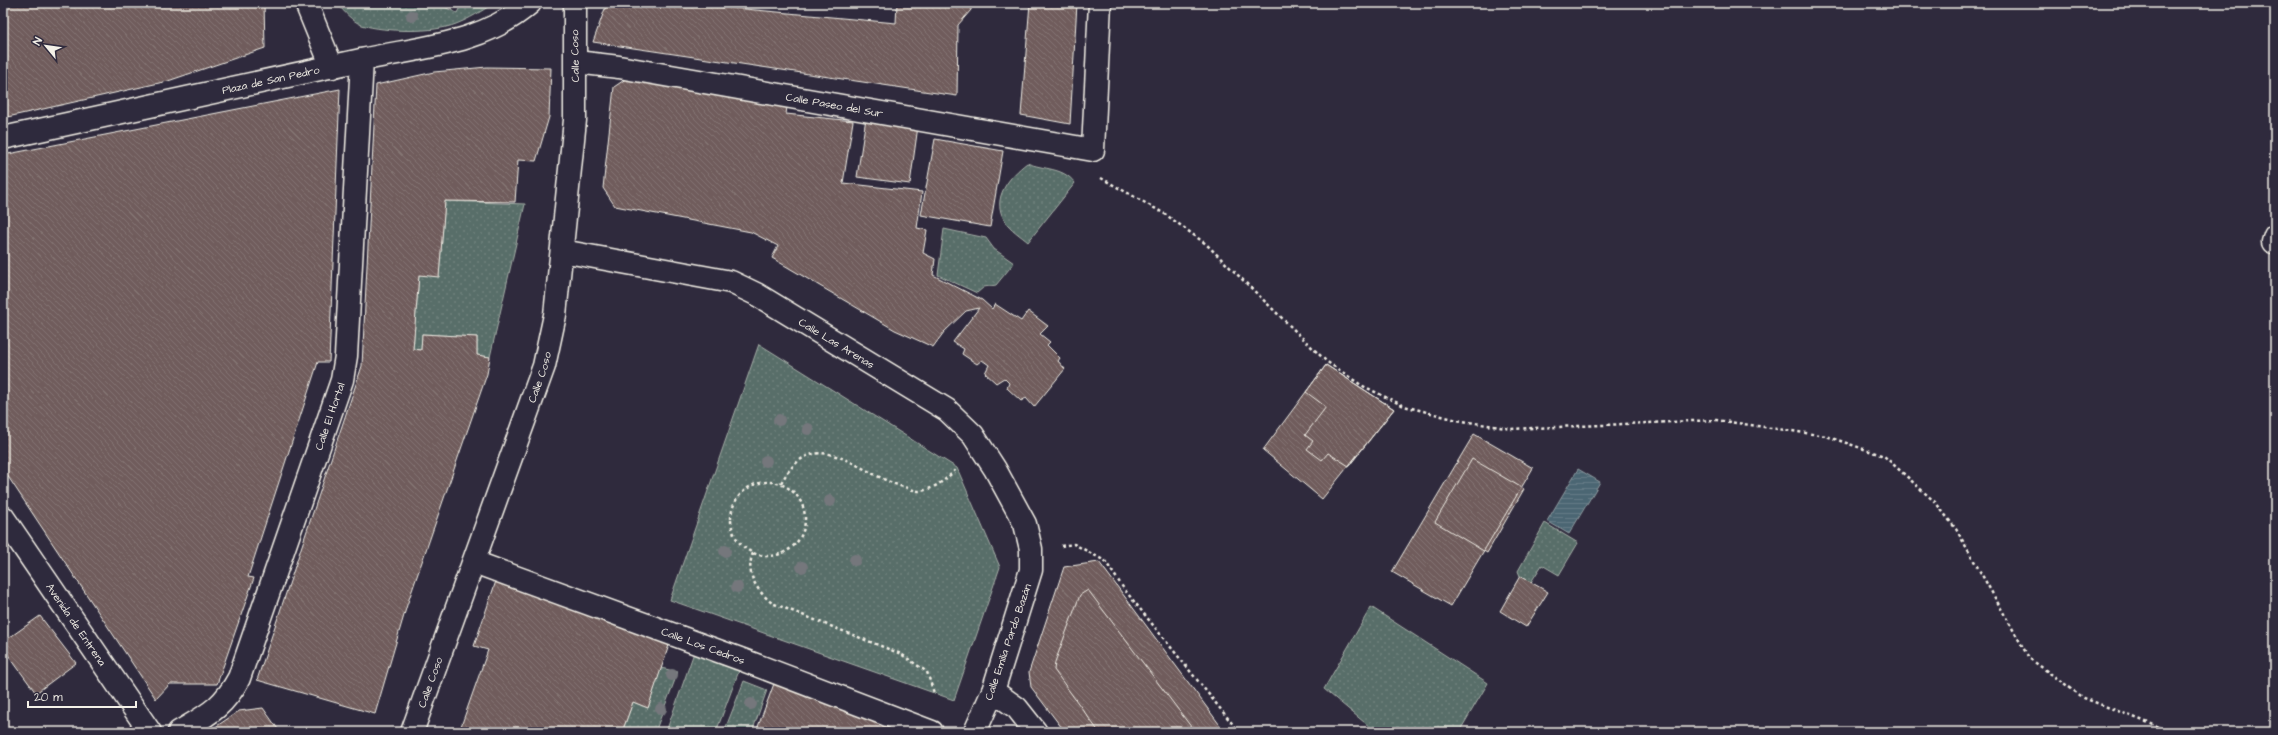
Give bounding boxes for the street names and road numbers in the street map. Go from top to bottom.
street label: Calle Coso [567,29,583,83]
street label: Plaza de San Pedro [221,62,321,98]
street label: Calle Paseo del Sur [785,89,884,121]
street label: Calle Las Arenas [796,314,878,372]
street label: Calle Coso [524,350,555,405]
street label: Calle El Hortal [311,380,348,452]
street label: Avenida de Entrena [43,580,110,669]
street label: Calle Emilia Pardo Bazán [981,581,1035,702]
street label: Calle Los Cedros [659,623,748,668]
street label: Calle Coso [414,654,446,710]

